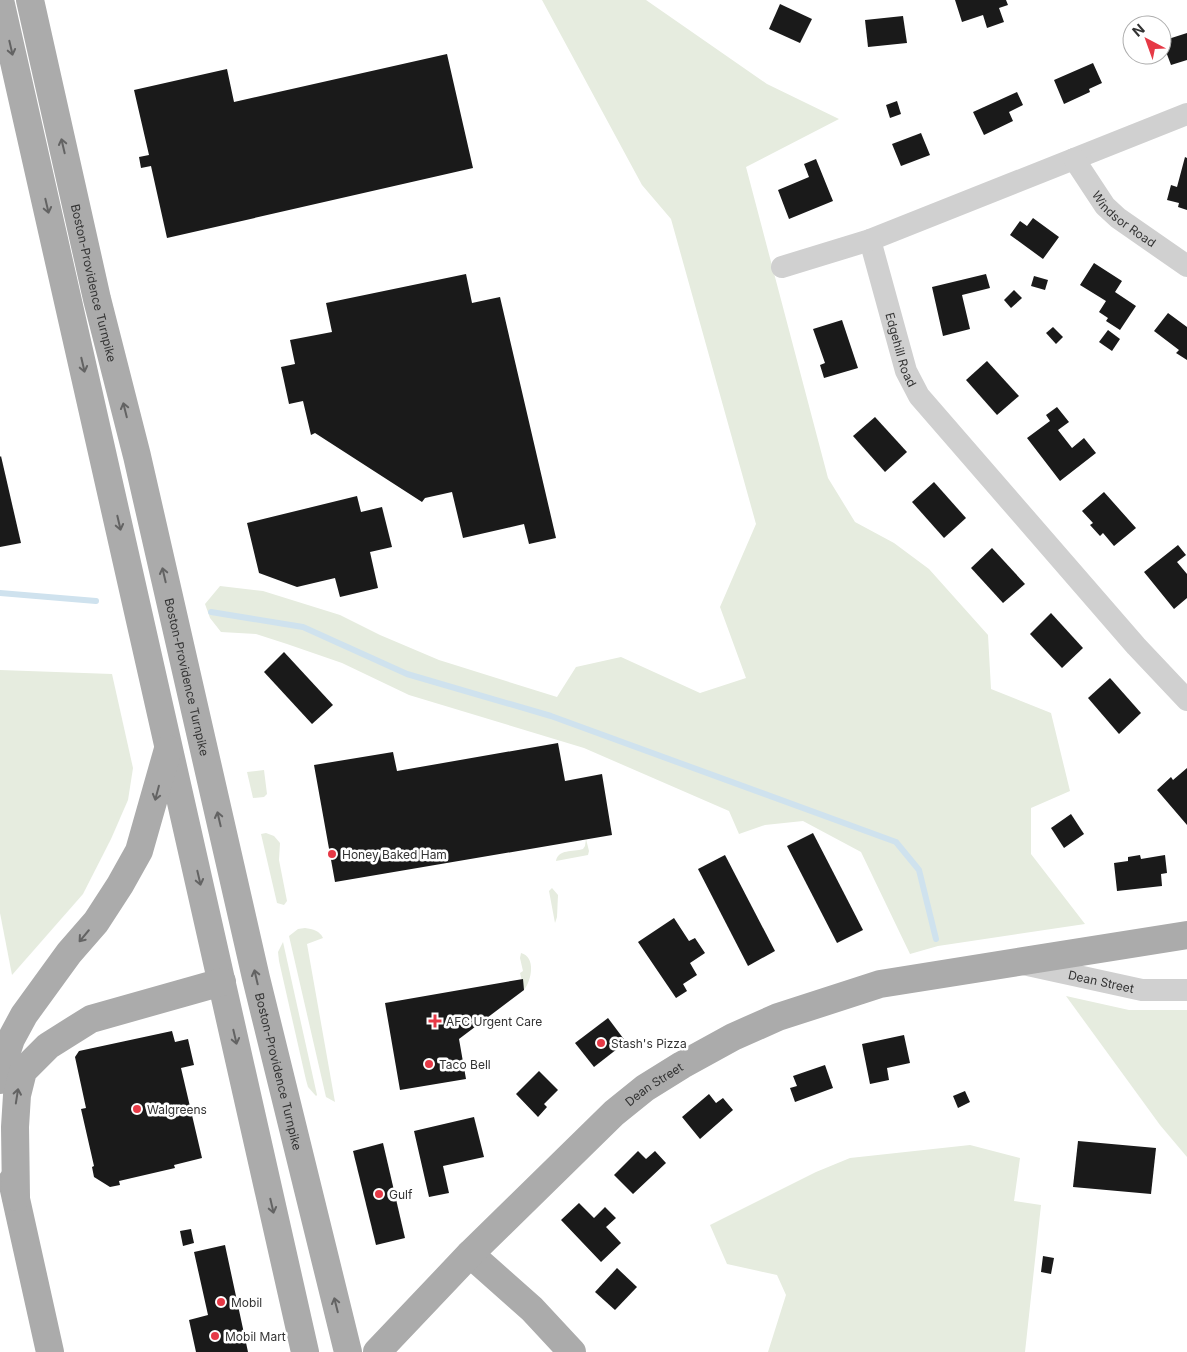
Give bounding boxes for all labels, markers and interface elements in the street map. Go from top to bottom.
north arrow [1122,15,1172,65]
text: N [1129,20,1148,40]
one-way arrow [7,39,16,55]
one-way arrow [58,138,67,154]
street label: Windsor Road [1089,188,1159,250]
one-way arrow [43,198,52,214]
street label: Boston-Providence Turnpike [68,202,120,363]
street label: Edgehill Road [883,311,920,389]
one-way arrow [79,356,88,372]
one-way arrow [120,403,129,419]
one-way arrow [115,515,124,531]
one-way arrow [159,567,168,583]
street label: Boston-Providence Turnpike [162,596,213,757]
one-way arrow [152,784,161,800]
one-way arrow [214,811,223,827]
place label: Honey Baked Ham [342,847,447,862]
marker: Honey Baked Ham [326,848,338,860]
one-way arrow [195,870,204,886]
one-way arrow [79,929,90,942]
street label: Dean Street [1067,967,1136,996]
one-way arrow [251,969,260,985]
street label: Boston-Providence Turnpike [252,991,306,1152]
marker: AFC Urgent Care [428,1014,442,1028]
place label: AFC Urgent Care [446,1014,542,1029]
one-way arrow [230,1029,240,1045]
place label: Stash's Pizza [611,1036,687,1051]
marker: Stash's Pizza [595,1037,607,1049]
place label: Taco Bell [439,1057,491,1072]
marker: Taco Bell [423,1058,435,1070]
street label: Dean Street [622,1059,686,1109]
one-way arrow [13,1089,23,1105]
place label: Walgreens [147,1102,207,1117]
marker: Walgreens [131,1103,143,1115]
place label: Gulf [389,1187,413,1202]
marker: Gulf [373,1188,385,1200]
one-way arrow [268,1198,277,1214]
place label: Mobil [231,1295,262,1310]
marker: Mobil [215,1296,227,1308]
one-way arrow [331,1297,340,1313]
place label: Mobil Mart [225,1329,286,1344]
marker: Mobil Mart [209,1330,221,1342]

